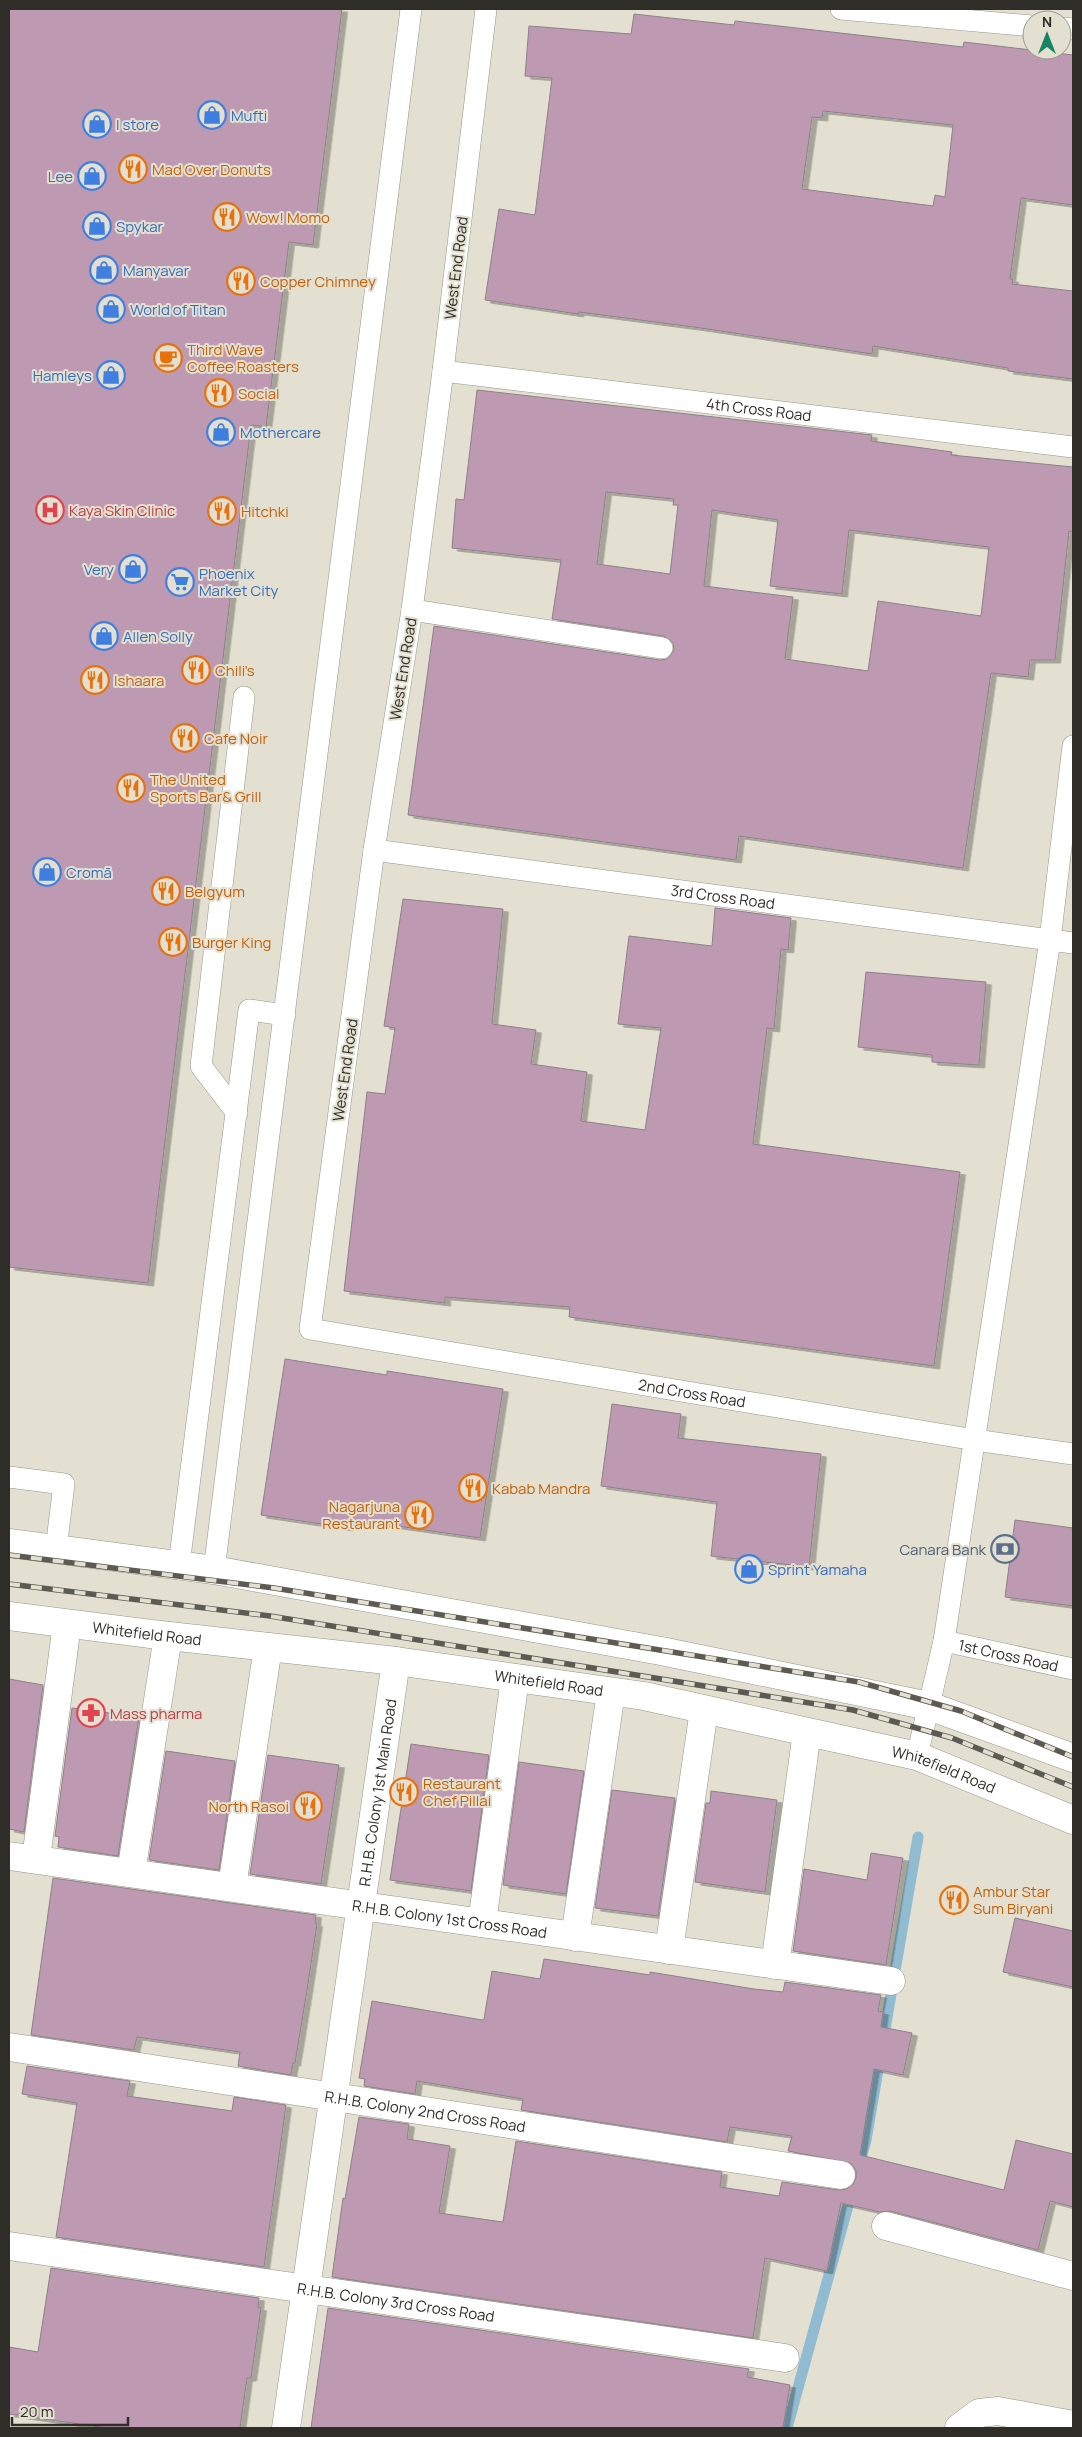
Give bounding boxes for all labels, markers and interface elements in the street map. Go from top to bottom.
north arrow [1022,10,1072,60]
text: N [1042,12,1052,31]
shop icon: Mufti [197,100,227,130]
place label: Mufti [231,105,267,126]
shop icon: I store [82,109,112,139]
place label: I store [116,114,159,135]
restaurant icon: Mad Over Donuts [118,154,148,184]
place label: Mad Over Donuts [152,159,271,180]
shop icon: Lee [77,161,107,191]
place label: Lee [48,166,73,187]
restaurant icon: Wow! Momo [212,202,242,232]
place label: Wow! Momo [246,207,330,228]
shop icon: Spykar [82,211,112,241]
street label: West End Road [439,215,473,321]
place label: Spykar [116,216,164,237]
shop icon: Manyavar [89,255,119,285]
place label: Manyavar [123,260,190,281]
restaurant icon: Copper Chimney [226,266,256,296]
place label: Copper Chimney [260,271,376,292]
shop icon: World of Titan [96,294,126,324]
place label: World of Titan [130,299,226,320]
place label: Third Wave Coffee Roasters [187,339,299,377]
cafe icon: Third Wave Coffee Roasters [153,343,183,373]
shop icon: Hamleys [96,360,126,390]
place label: Hamleys [33,365,92,386]
restaurant icon: Social [204,378,234,408]
place label: Social [238,383,280,404]
street label: 4th Cross Road [705,392,813,426]
shop icon: Mothercare [206,417,236,447]
place label: Mothercare [240,422,321,443]
hospital icon: Kaya Skin Clinic [35,495,65,525]
restaurant icon: Hitchki [207,496,237,526]
place label: Kaya Skin Clinic [69,500,175,521]
place label: Hitchki [241,501,289,522]
shop icon: Very [118,554,148,584]
place label: Very [84,559,114,580]
place label: Phoenix Market City [199,563,278,601]
supermarket icon: Phoenix Market City [165,567,195,597]
street label: West End Road [385,616,421,722]
shop icon: Allen Solly [89,621,119,651]
place label: Allen Solly [123,626,193,647]
restaurant icon: Chili's [181,655,211,685]
place label: Chili's [215,660,255,681]
restaurant icon: Ishaara [80,665,110,695]
place label: Ishaara [114,670,164,691]
restaurant icon: Cafe Noir [170,723,200,753]
place label: Cafe Noir [204,728,268,749]
place label: The United Sports Bar& Grill [150,769,262,807]
restaurant icon: The United Sports Bar& Grill [116,773,146,803]
shop icon: Cromā [32,857,62,887]
place label: Cromā [66,862,112,883]
restaurant icon: Belgyum [151,876,181,906]
street label: 3rd Cross Road [670,879,776,914]
place label: Belgyum [185,881,245,902]
restaurant icon: Burger King [158,927,188,957]
place label: Burger King [192,932,271,953]
street label: West End Road [327,1017,363,1123]
street label: 2nd Cross Road [637,1373,747,1412]
restaurant icon: Kabab Mandra [458,1473,488,1503]
place label: Kabab Mandra [492,1478,590,1499]
place label: Nagarjuna Restaurant [322,1496,400,1534]
restaurant icon: Nagarjuna Restaurant [404,1500,434,1530]
bank icon: Canara Bank [990,1534,1020,1564]
place label: Canara Bank [899,1539,987,1560]
shop icon: Sprint Yamaha [734,1554,764,1584]
place label: Sprint Yamaha [768,1559,867,1580]
street label: Whitefield Road [91,1616,203,1650]
street label: 1st Cross Road [956,1634,1061,1676]
street label: Whitefield Road [493,1665,605,1701]
street label: R.H.B. Colony 1st Main Road [353,1697,401,1888]
pharmacy icon: Mass pharma [76,1698,106,1728]
place label: Mass pharma [110,1703,202,1724]
street label: Whitefield Road [890,1740,999,1798]
place label: Restaurant Chef Pillai [423,1773,501,1811]
restaurant icon: Restaurant Chef Pillai [389,1777,419,1807]
restaurant icon: North Rasoi [293,1791,323,1821]
place label: North Rasoi [208,1796,289,1817]
place label: Ambur Star Sum Biryani [973,1881,1053,1919]
restaurant icon: Ambur Star Sum Biryani [939,1885,969,1915]
street label: R.H.B. Colony 1st Cross Road [351,1894,548,1943]
street label: R.H.B. Colony 2nd Cross Road [323,2085,527,2137]
street label: R.H.B. Colony 3rd Cross Road [296,2277,496,2326]
scale bar [12,2394,129,2426]
text: 20 m [20,2401,53,2422]

